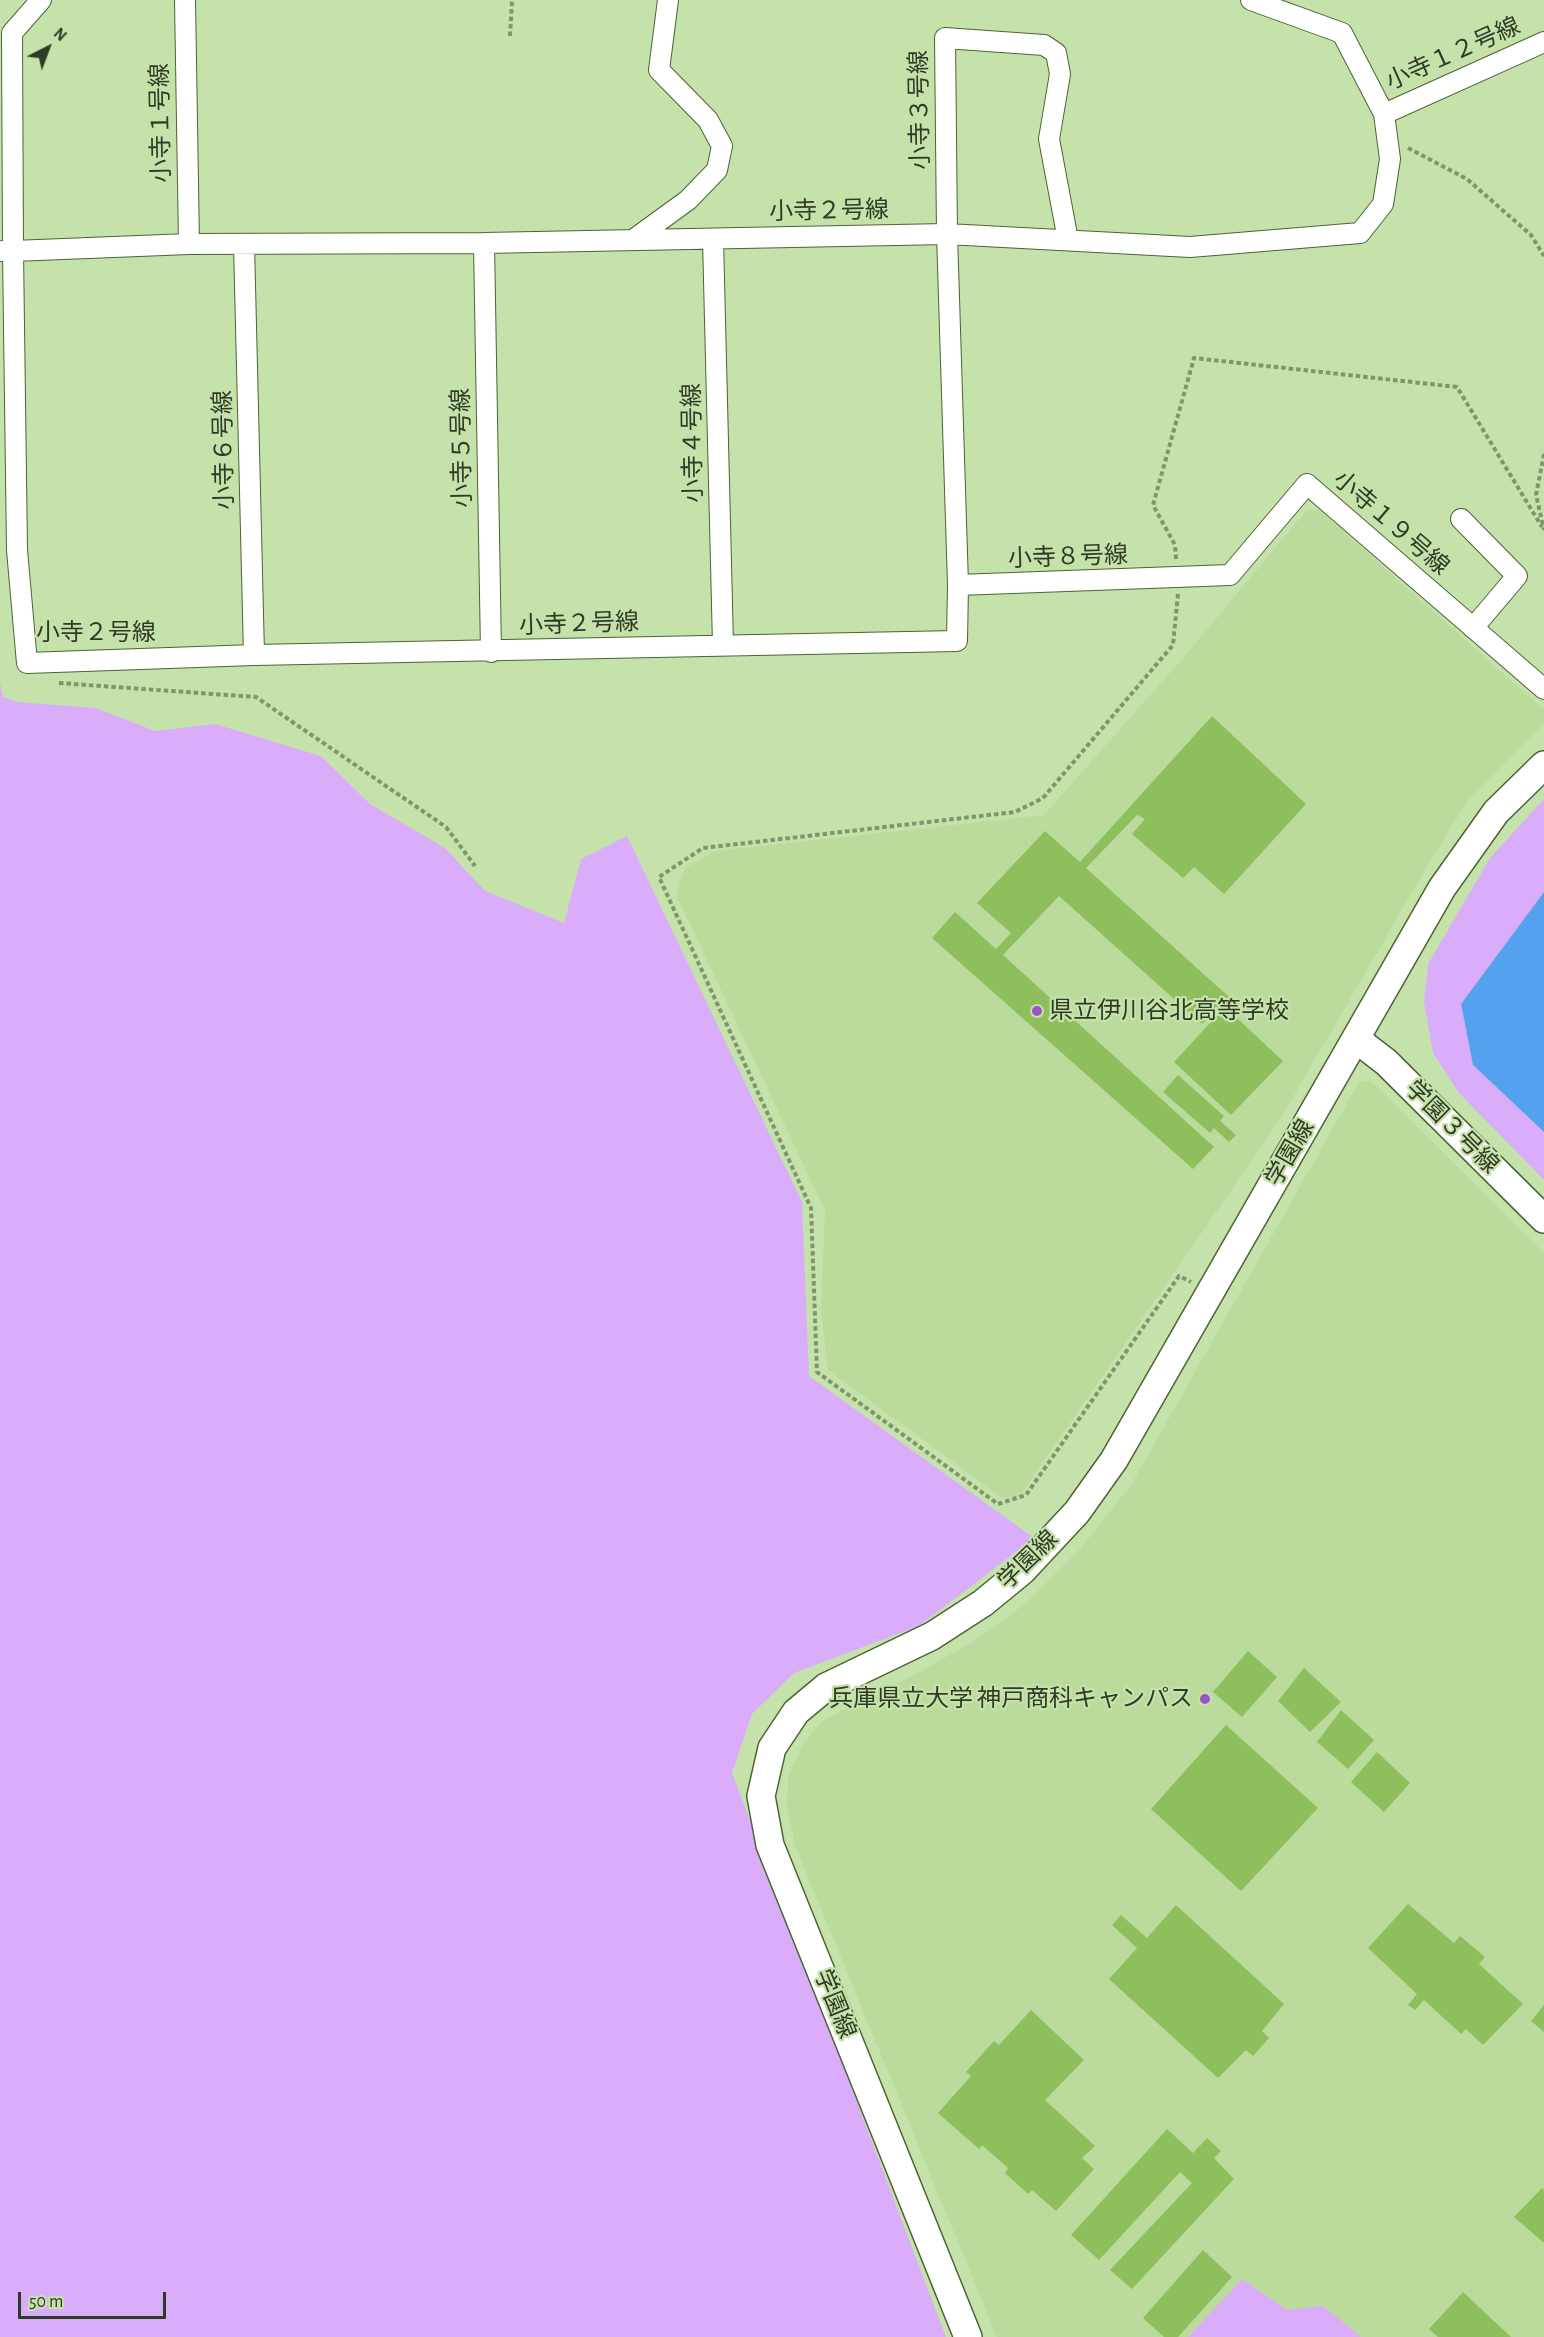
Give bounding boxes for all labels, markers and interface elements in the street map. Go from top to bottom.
street label: 小寺１２号線 [1381,12,1525,96]
north arrow [18,18,78,78]
text: N [51,25,70,44]
street label: 小寺３号線 [905,50,935,170]
street label: 小寺１号線 [146,63,176,183]
street label: 小寺２号線 [769,196,889,226]
street label: 小寺４号線 [678,383,708,503]
street label: 小寺５号線 [447,388,477,508]
street label: 小寺６号線 [209,390,239,510]
street label: 小寺１９号線 [1327,465,1455,581]
street label: 小寺８号線 [1008,541,1128,573]
street label: 小寺２号線 [519,608,639,640]
street label: 小寺２号線 [36,619,156,647]
place label: 県立伊川谷北高等学校 [1049,997,1289,1025]
marker: 県立伊川谷北高等学校 [1030,1004,1044,1018]
street label: 学園３号線 [1399,1074,1505,1180]
street label: 学園線 [1260,1115,1320,1191]
street label: 学園線 [992,1525,1064,1595]
place label: 兵庫県立大学 神戸商科キャンパス [829,1685,1193,1713]
marker: 兵庫県立大学 神戸商科キャンパス [1198,1692,1212,1706]
street label: 学園線 [808,1965,862,2043]
scale bar [21,2280,170,2318]
text: 50 m [29,2293,63,2311]

